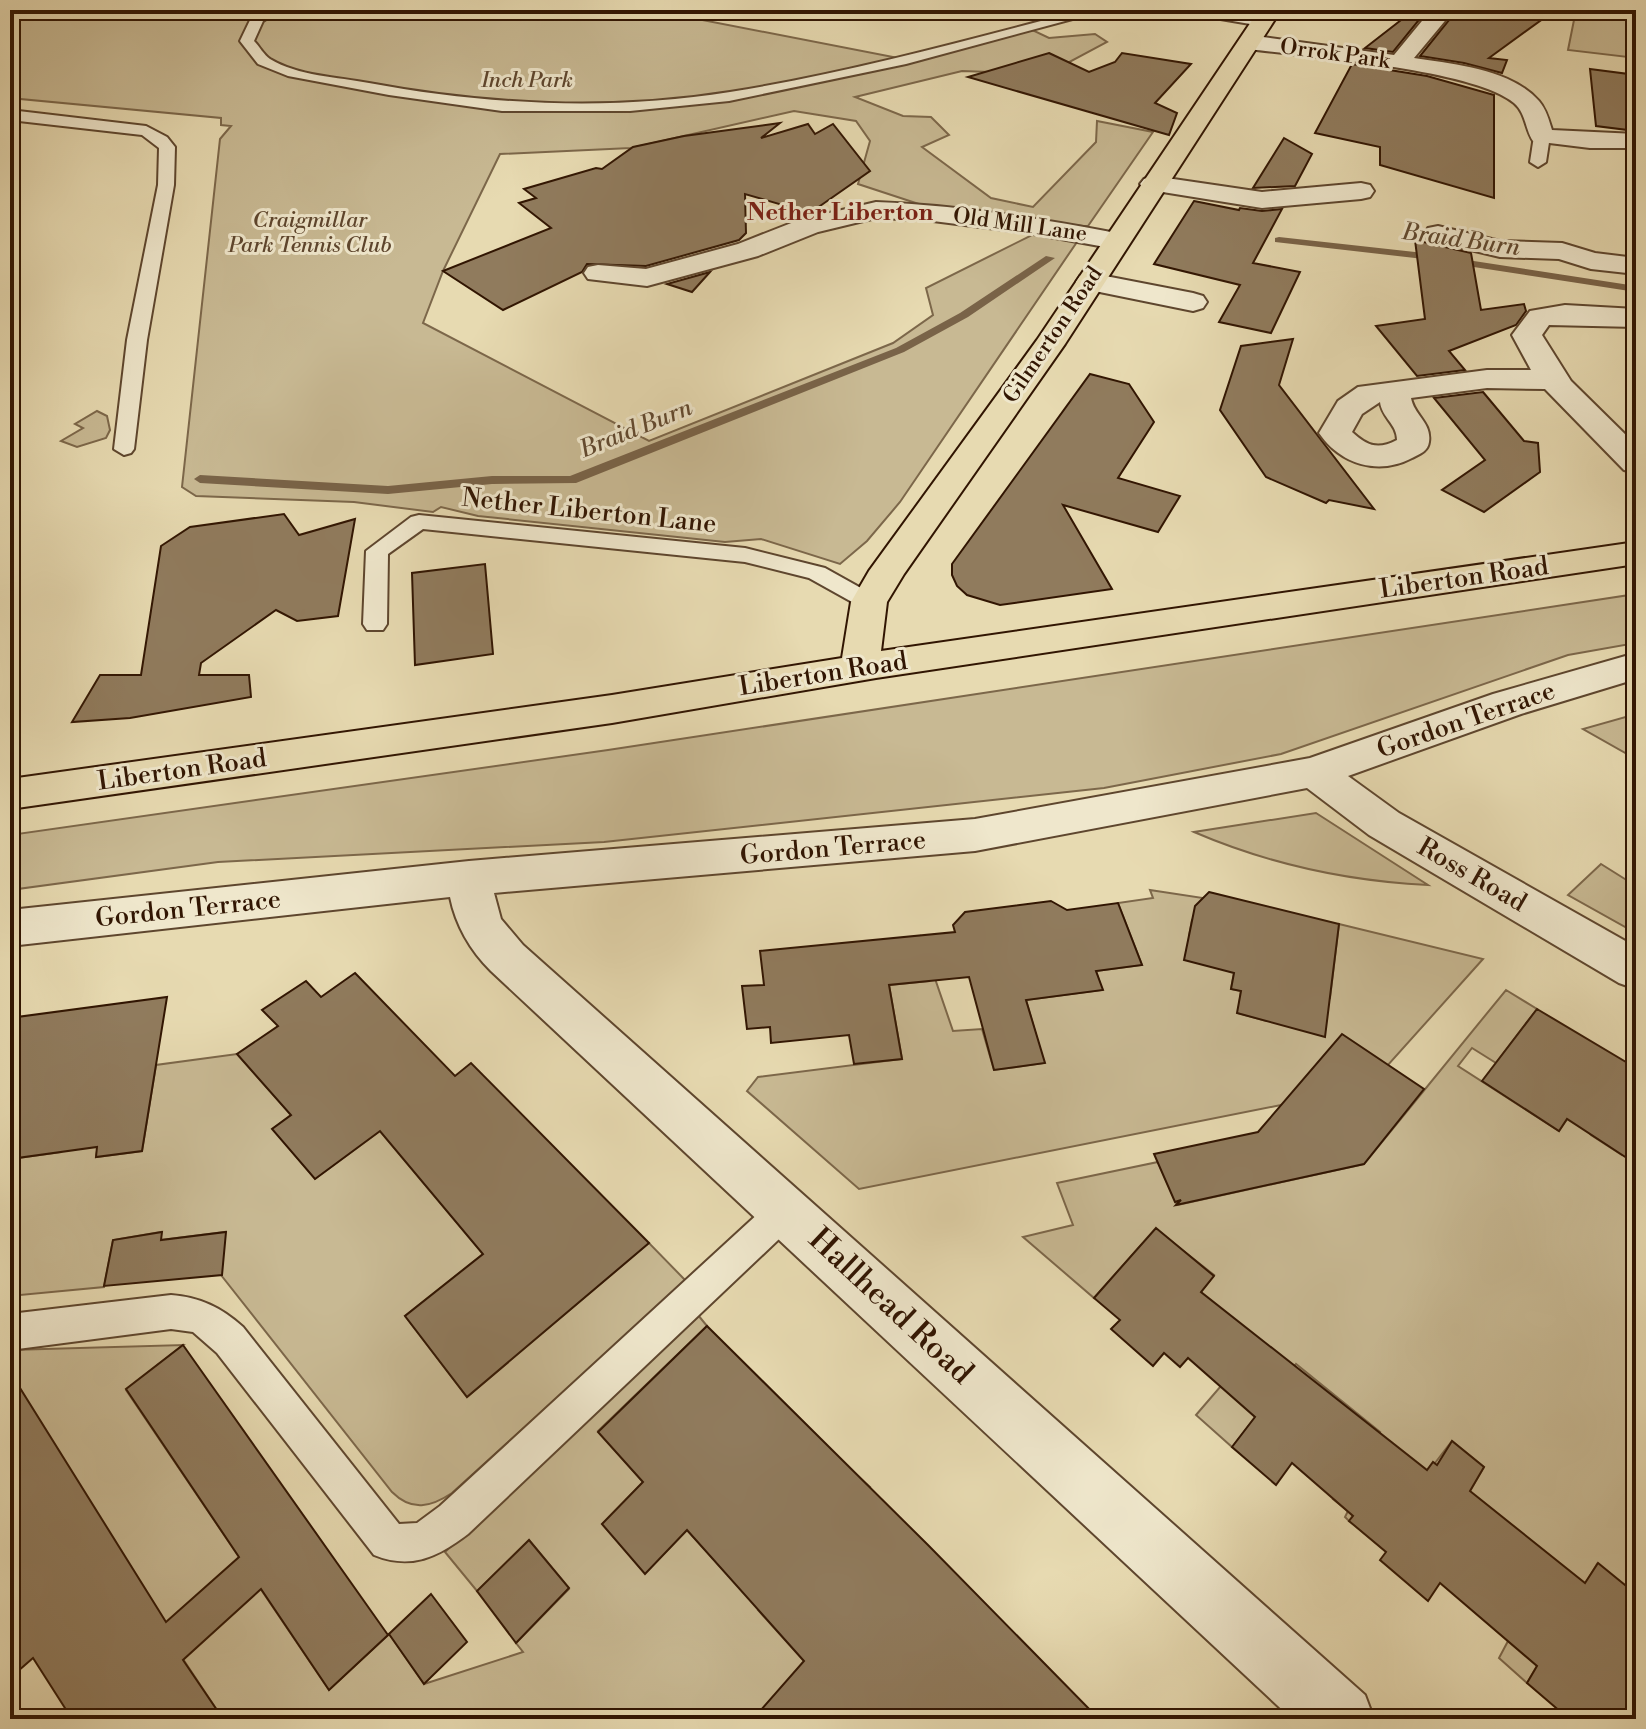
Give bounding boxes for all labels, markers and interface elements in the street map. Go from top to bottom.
street label: Orrok Park [1278,33,1393,75]
park label: Inch Park [480,67,573,94]
district label: Nether Liberton [747,198,934,228]
street label: Old Mill Lane [951,202,1089,248]
park label: Craigmillar Park Tennis Club [227,207,392,259]
water label: Braid Burn [1399,217,1522,263]
street label: Gilmerton Road [997,261,1109,408]
water label: Braid Burn [574,393,697,466]
street label: Nether Liberton Lane [460,482,718,540]
street label: Liberton Road [1377,550,1551,606]
street label: Liberton Road [736,645,910,703]
street label: Gordon Terrace [1373,675,1559,765]
street label: Liberton Road [95,742,269,798]
street label: Gordon Terrace [739,824,927,872]
street label: Ross Road [1412,831,1533,919]
street label: Gordon Terrace [94,883,282,935]
street label: Hallhead Road [800,1219,982,1393]

